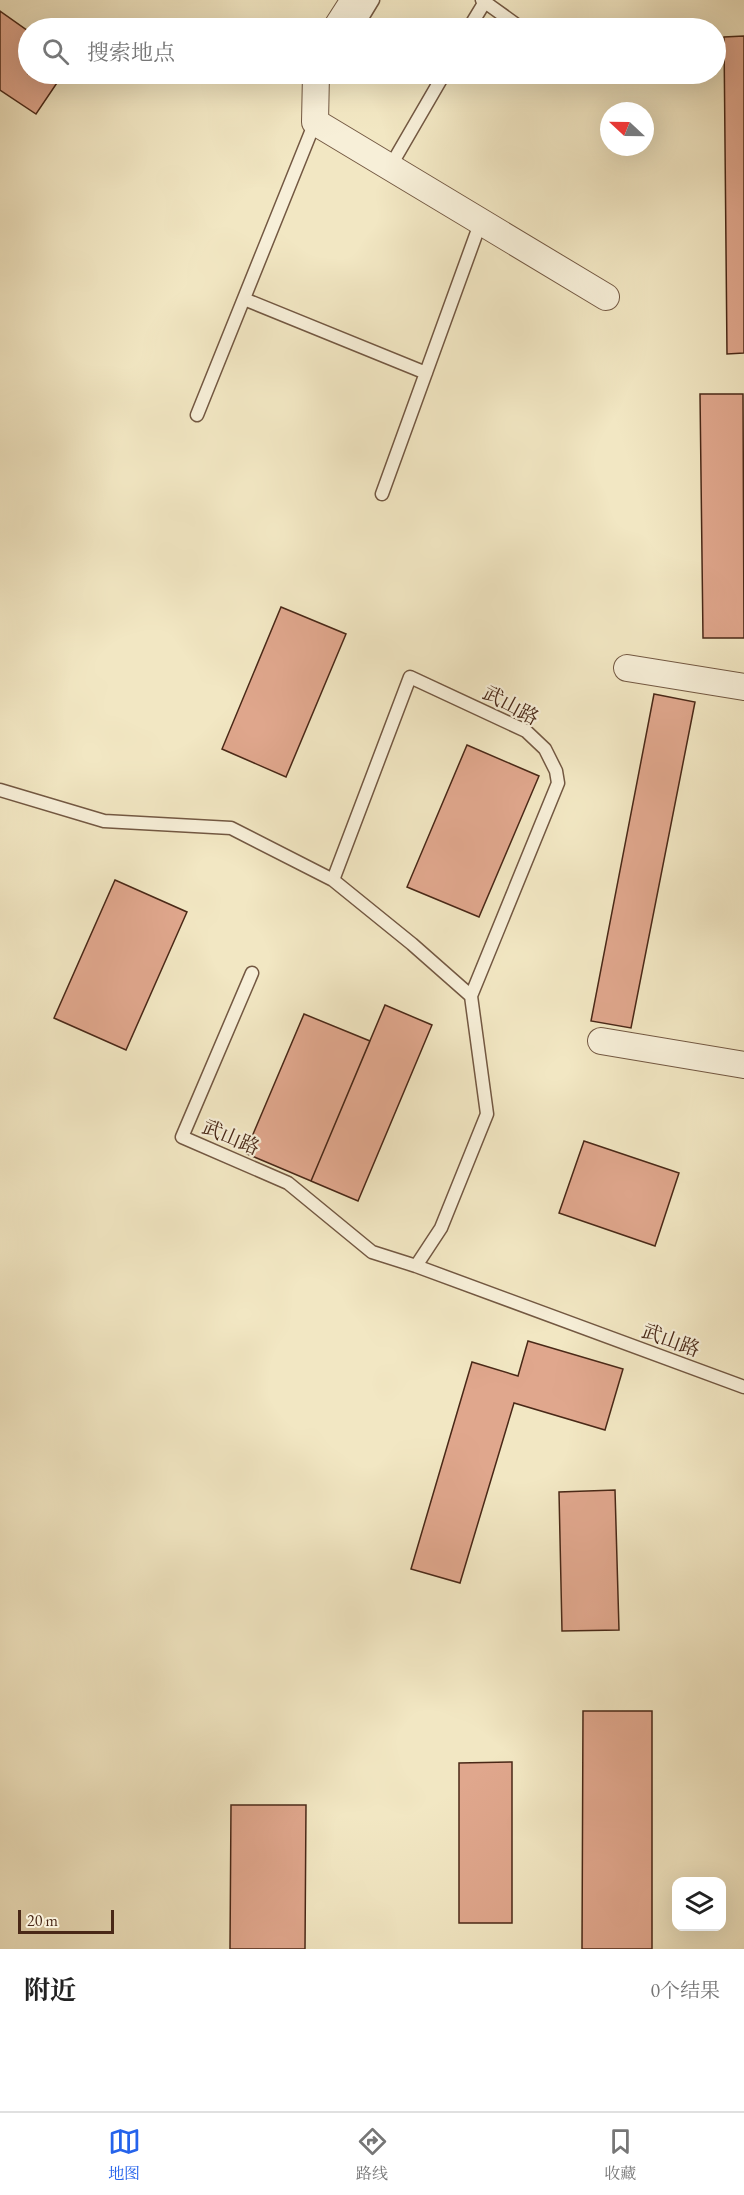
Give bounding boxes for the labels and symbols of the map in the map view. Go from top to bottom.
north arrow [600,102,654,156]
street label: 武山路 [478,679,544,731]
street label: 武山路 [198,1113,264,1161]
street label: 武山路 [638,1318,704,1362]
scale bar [18,1907,114,1934]

